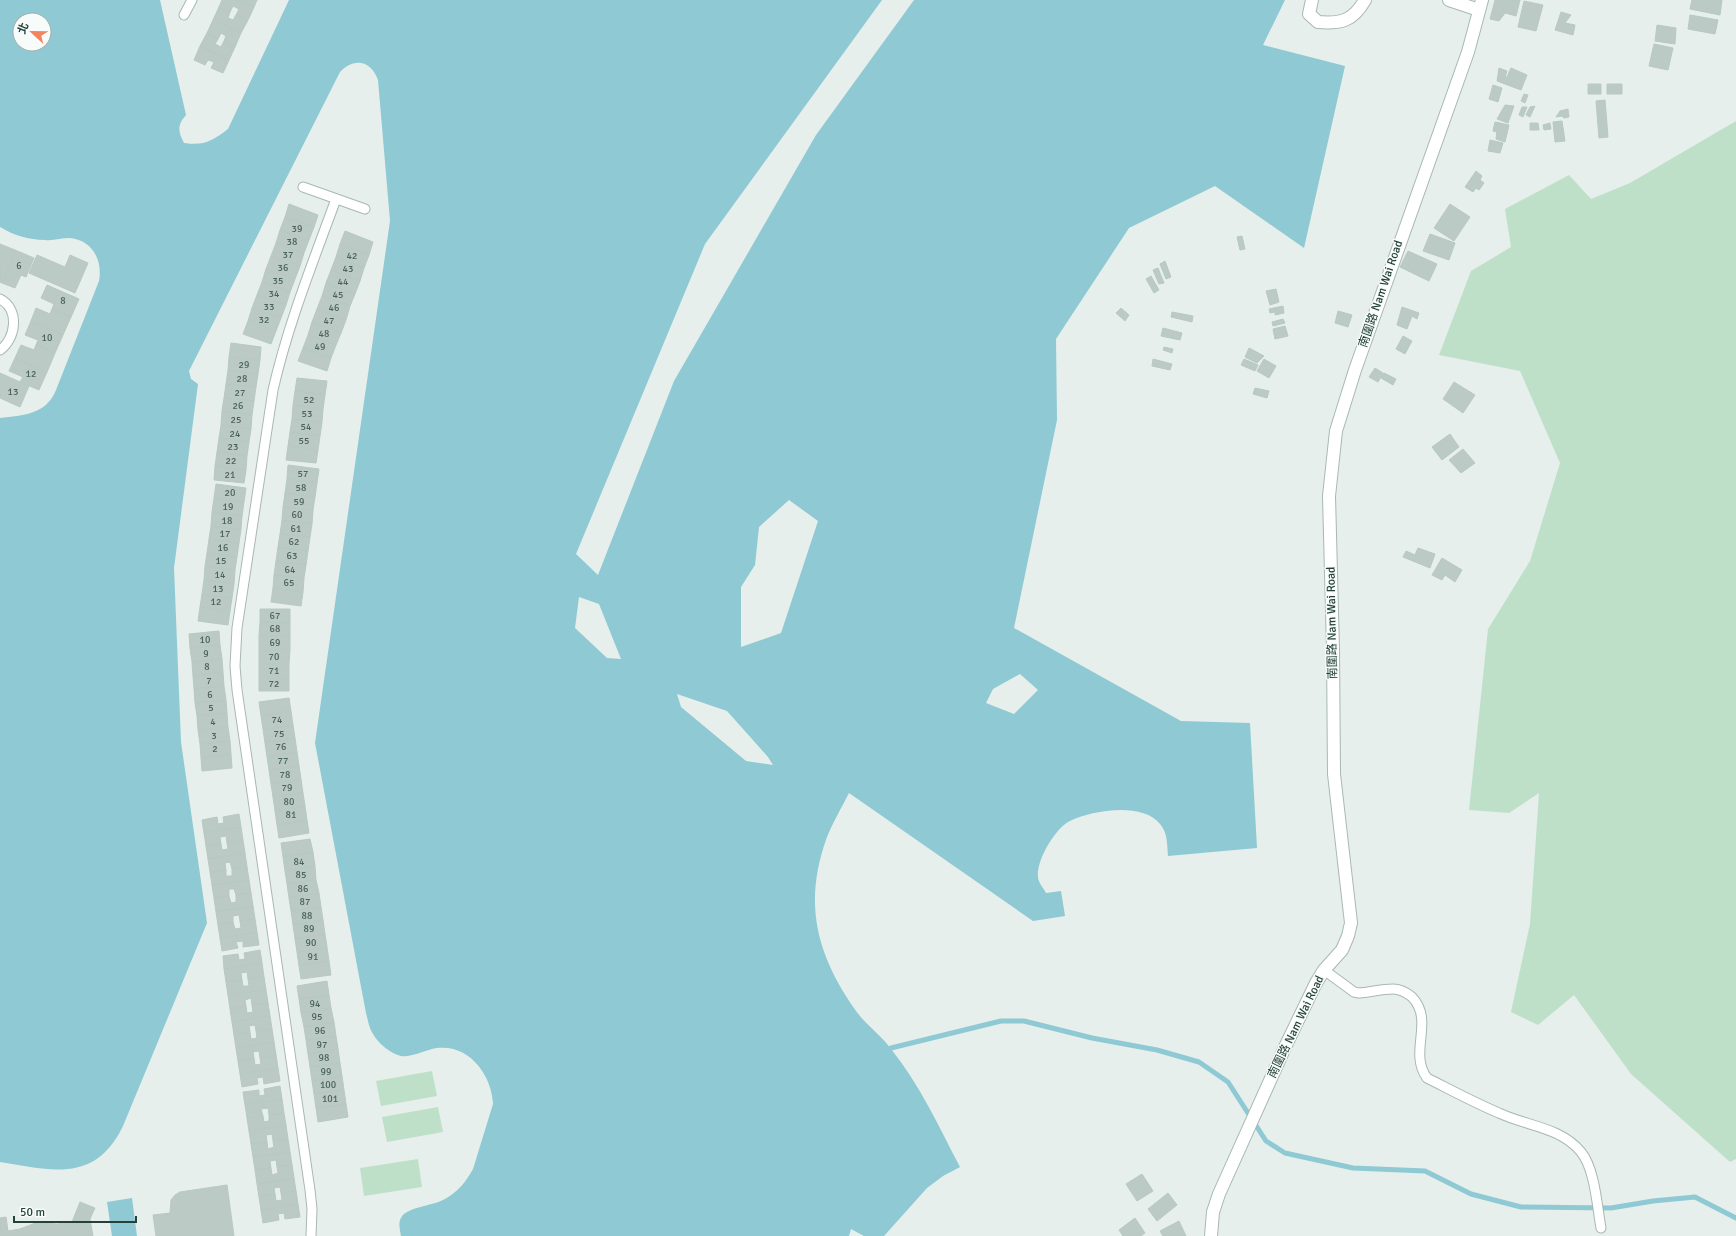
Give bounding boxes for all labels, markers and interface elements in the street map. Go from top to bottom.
north arrow [12,12,52,52]
text: 北 [15,21,31,36]
house number: 39 [292,223,302,235]
house number: 38 [287,236,297,248]
street label: 南圍路 Nam Wai Road [1356,238,1406,350]
house number: 37 [283,249,293,261]
house number: 42 [347,250,357,262]
house number: 6 [16,260,22,272]
house number: 36 [278,262,288,274]
house number: 43 [343,263,353,275]
house number: 35 [273,275,283,287]
house number: 44 [338,276,349,288]
house number: 34 [269,288,280,300]
house number: 45 [333,289,343,301]
house number: 8 [60,295,66,307]
house number: 33 [264,301,274,313]
house number: 46 [329,302,339,314]
house number: 32 [259,314,269,326]
house number: 47 [324,315,334,327]
house number: 48 [319,328,329,340]
house number: 10 [42,332,52,344]
house number: 49 [315,341,325,353]
house number: 29 [239,359,249,371]
house number: 12 [26,368,36,380]
house number: 28 [237,373,247,385]
house number: 13 [8,386,18,398]
house number: 27 [235,387,245,399]
house number: 52 [304,394,314,406]
house number: 26 [233,400,243,412]
house number: 53 [302,408,312,420]
house number: 25 [231,414,241,426]
house number: 54 [301,421,312,433]
house number: 24 [230,428,241,440]
house number: 55 [299,435,309,447]
house number: 23 [228,441,238,453]
house number: 22 [226,455,236,467]
house number: 57 [298,468,308,480]
house number: 21 [225,469,235,481]
house number: 58 [296,482,306,494]
house number: 20 [225,487,235,499]
house number: 59 [294,496,304,508]
house number: 19 [223,501,233,513]
house number: 60 [292,509,302,521]
house number: 18 [222,515,232,527]
house number: 61 [291,523,301,535]
house number: 17 [220,528,230,540]
house number: 62 [289,536,299,548]
house number: 16 [218,542,228,554]
house number: 63 [287,550,297,562]
house number: 15 [216,555,226,567]
house number: 64 [285,564,296,576]
street label: 南圍路 Nam Wai Road [1324,567,1340,679]
house number: 14 [215,569,226,581]
house number: 65 [284,577,294,589]
house number: 13 [213,583,223,595]
house number: 12 [211,596,221,608]
house number: 67 [270,610,280,622]
house number: 68 [270,623,280,635]
house number: 10 [200,634,210,646]
house number: 69 [270,637,280,649]
house number: 9 [203,648,209,660]
house number: 70 [269,651,279,663]
house number: 8 [204,661,210,673]
house number: 71 [269,665,279,677]
house number: 7 [206,675,212,687]
house number: 72 [269,678,279,690]
house number: 6 [207,689,213,701]
house number: 5 [208,702,214,714]
house number: 74 [272,714,283,726]
house number: 4 [210,716,216,728]
house number: 75 [274,728,284,740]
house number: 3 [211,730,217,742]
house number: 76 [276,741,286,753]
house number: 2 [212,743,218,755]
house number: 77 [278,755,288,767]
house number: 78 [280,769,290,781]
house number: 79 [282,782,292,794]
house number: 80 [284,796,294,808]
house number: 81 [286,809,296,821]
house number: 84 [294,856,305,868]
house number: 85 [296,869,306,881]
house number: 86 [298,883,308,895]
house number: 87 [300,896,310,908]
house number: 88 [302,910,312,922]
house number: 89 [304,923,314,935]
house number: 90 [306,937,316,949]
house number: 91 [308,951,318,963]
street label: 南圍路 Nam Wai Road [1265,973,1327,1081]
house number: 94 [310,998,321,1010]
house number: 95 [312,1011,322,1023]
house number: 96 [315,1025,325,1037]
house number: 97 [317,1039,327,1051]
house number: 98 [319,1052,329,1064]
house number: 99 [321,1066,331,1078]
house number: 100 [320,1079,336,1091]
house number: 101 [322,1093,338,1105]
scale bar [14,1198,136,1224]
text: 50 m [20,1205,45,1220]

